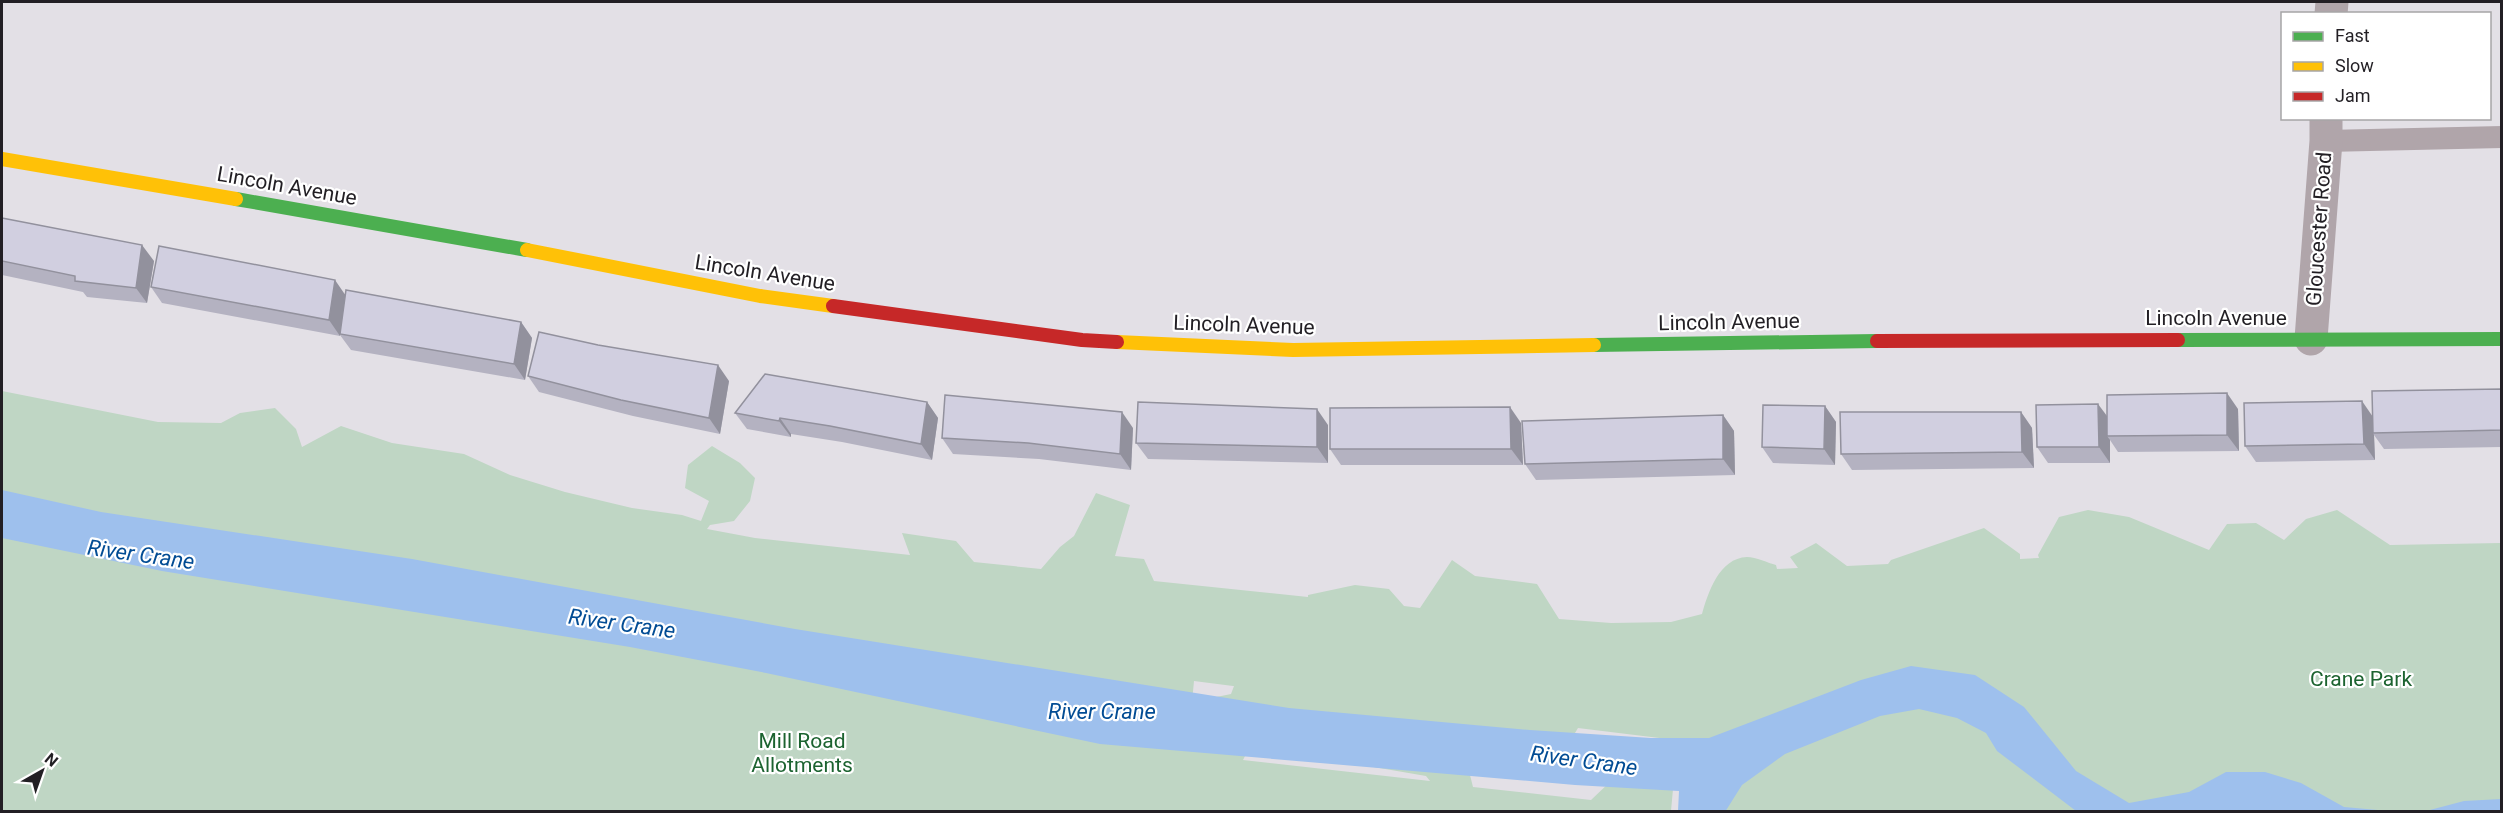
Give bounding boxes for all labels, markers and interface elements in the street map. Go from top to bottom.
legend [2281,12,2491,120]
text: Fast [2335,25,2370,46]
text: Slow [2335,55,2374,76]
text: Jam [2335,85,2371,106]
street label: Gloucester Road [2302,151,2336,307]
street label: Lincoln Avenue [215,162,359,210]
street label: Lincoln Avenue [693,250,837,296]
street label: Lincoln Avenue [2145,306,2287,330]
street label: Lincoln Avenue [1658,309,1800,335]
street label: Lincoln Avenue [1173,311,1315,339]
water label: River Crane [86,535,196,574]
water label: River Crane [567,604,677,643]
park label: Crane Park [2310,667,2412,691]
water label: River Crane [1048,699,1156,724]
park label: Mill Road Allotments [751,729,853,777]
north arrow [12,741,72,801]
water label: River Crane [1529,741,1639,780]
text: N [41,749,62,771]

